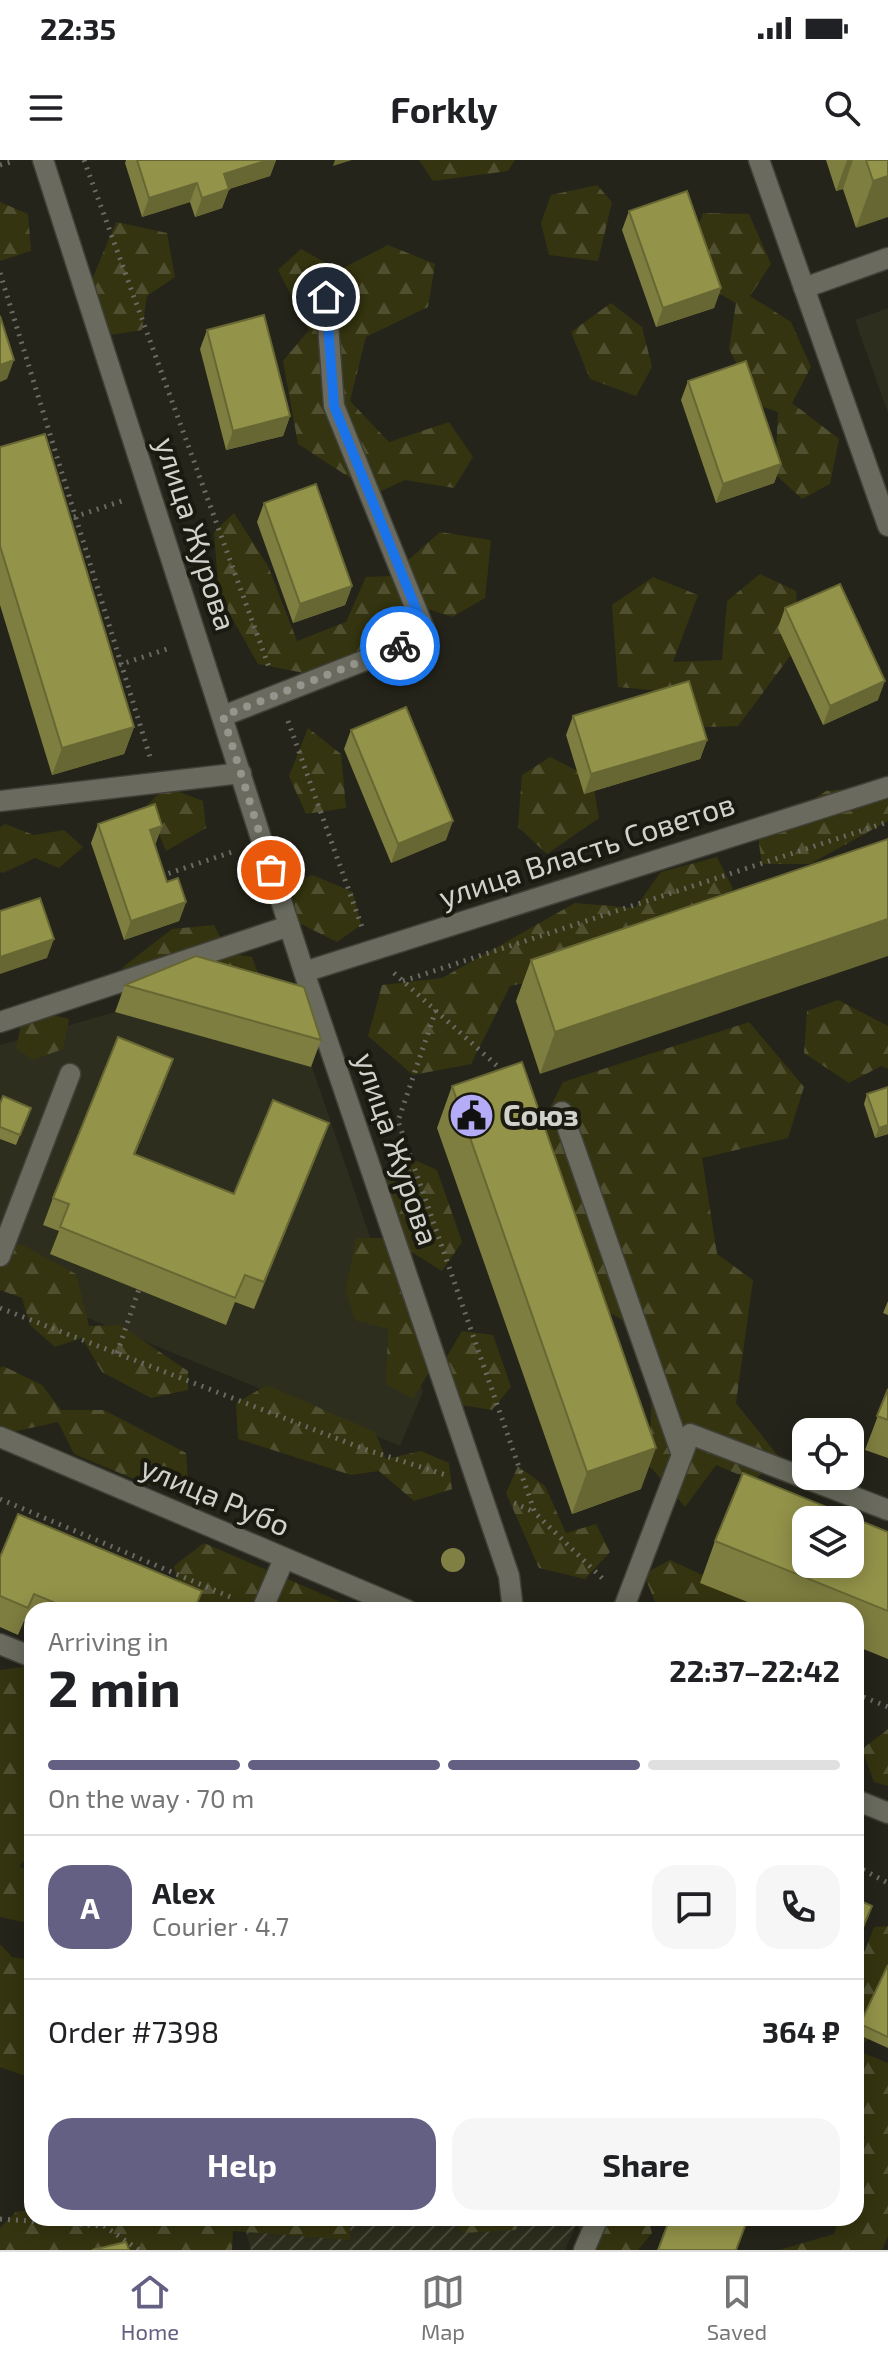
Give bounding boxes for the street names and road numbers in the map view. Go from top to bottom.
street label: улица Журова [148,432,245,635]
street label: улица Власть Советов [434,784,739,915]
street label: улица Журова [347,1047,448,1250]
street label: улица Рубо [135,1448,296,1544]

